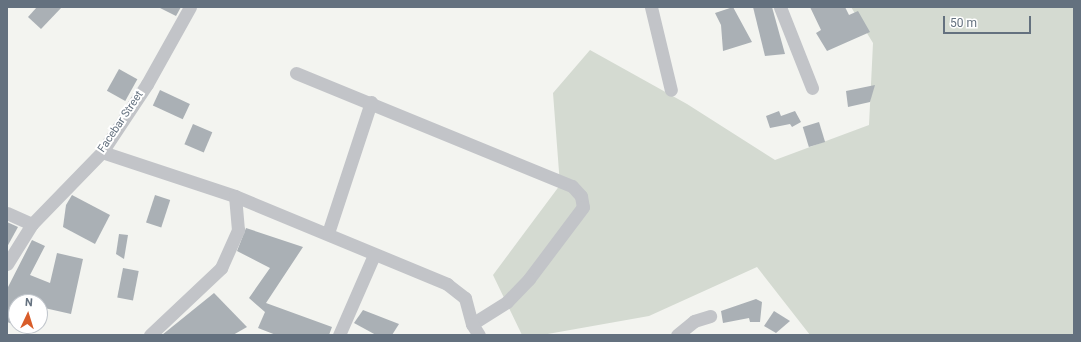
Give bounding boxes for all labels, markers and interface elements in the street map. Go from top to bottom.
scale bar [945,8,1033,34]
text: 50 m [950,16,977,30]
street label: Facebar Street [96,89,146,155]
north arrow [8,294,48,334]
text: N [24,296,33,309]

